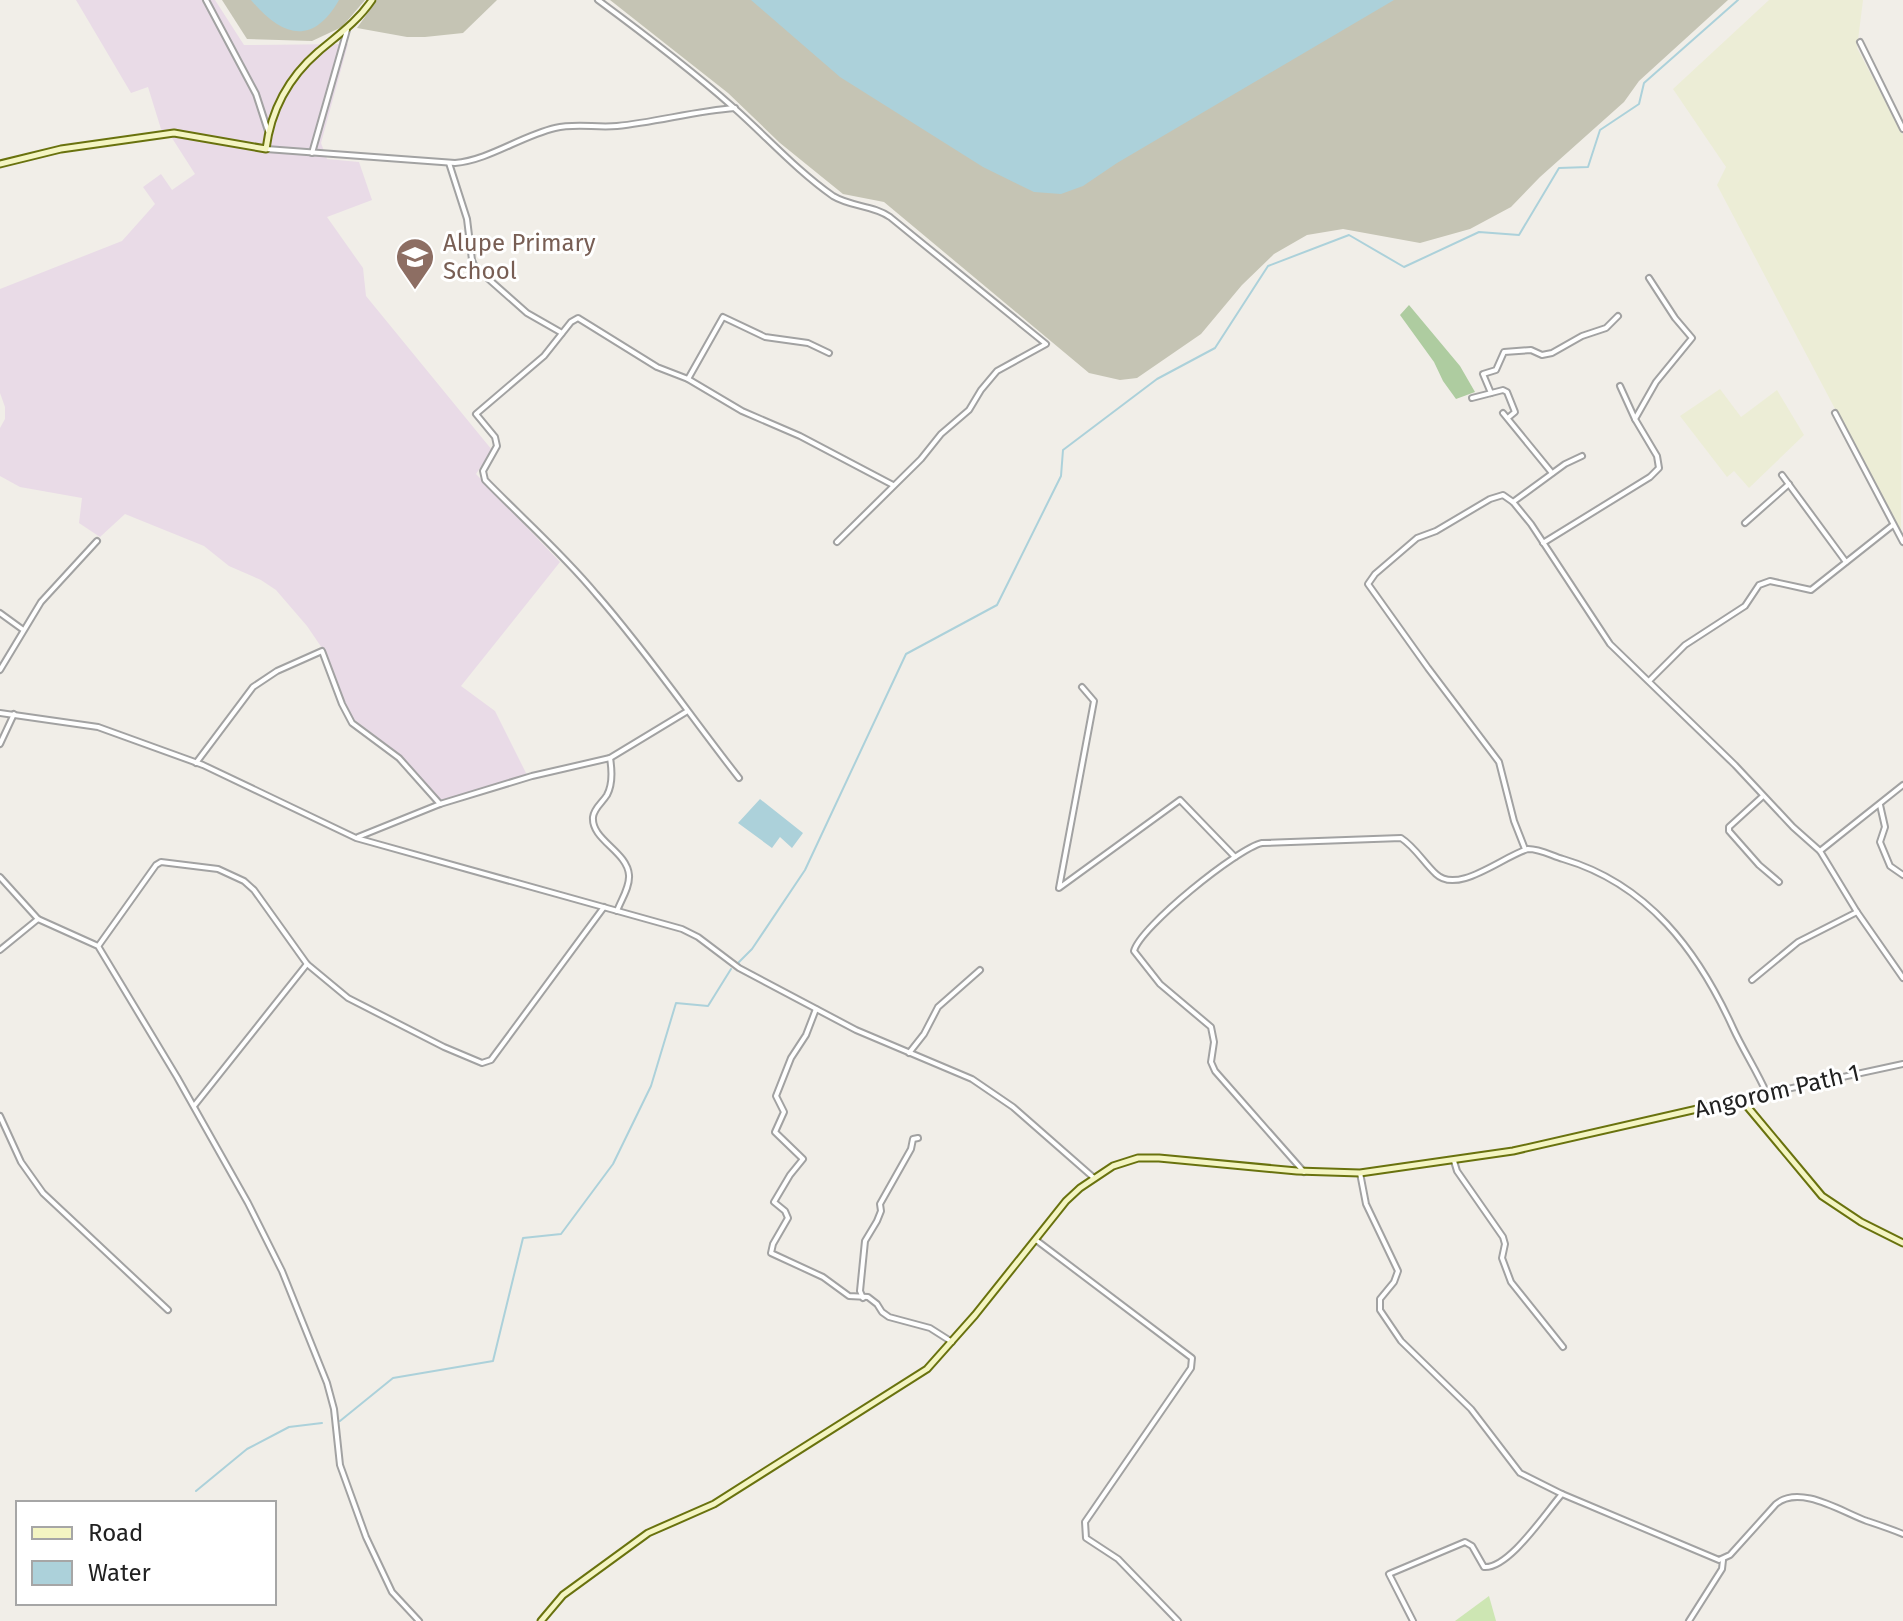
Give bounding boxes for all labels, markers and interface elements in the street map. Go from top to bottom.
place label: Alupe Primary School [443,229,596,285]
school or university icon: Alupe Primary School [394,236,436,291]
street label: Angorom Path 1 [1692,1058,1862,1124]
legend [16,1501,276,1605]
text: Road [88,1519,143,1547]
text: Water [88,1559,152,1587]

